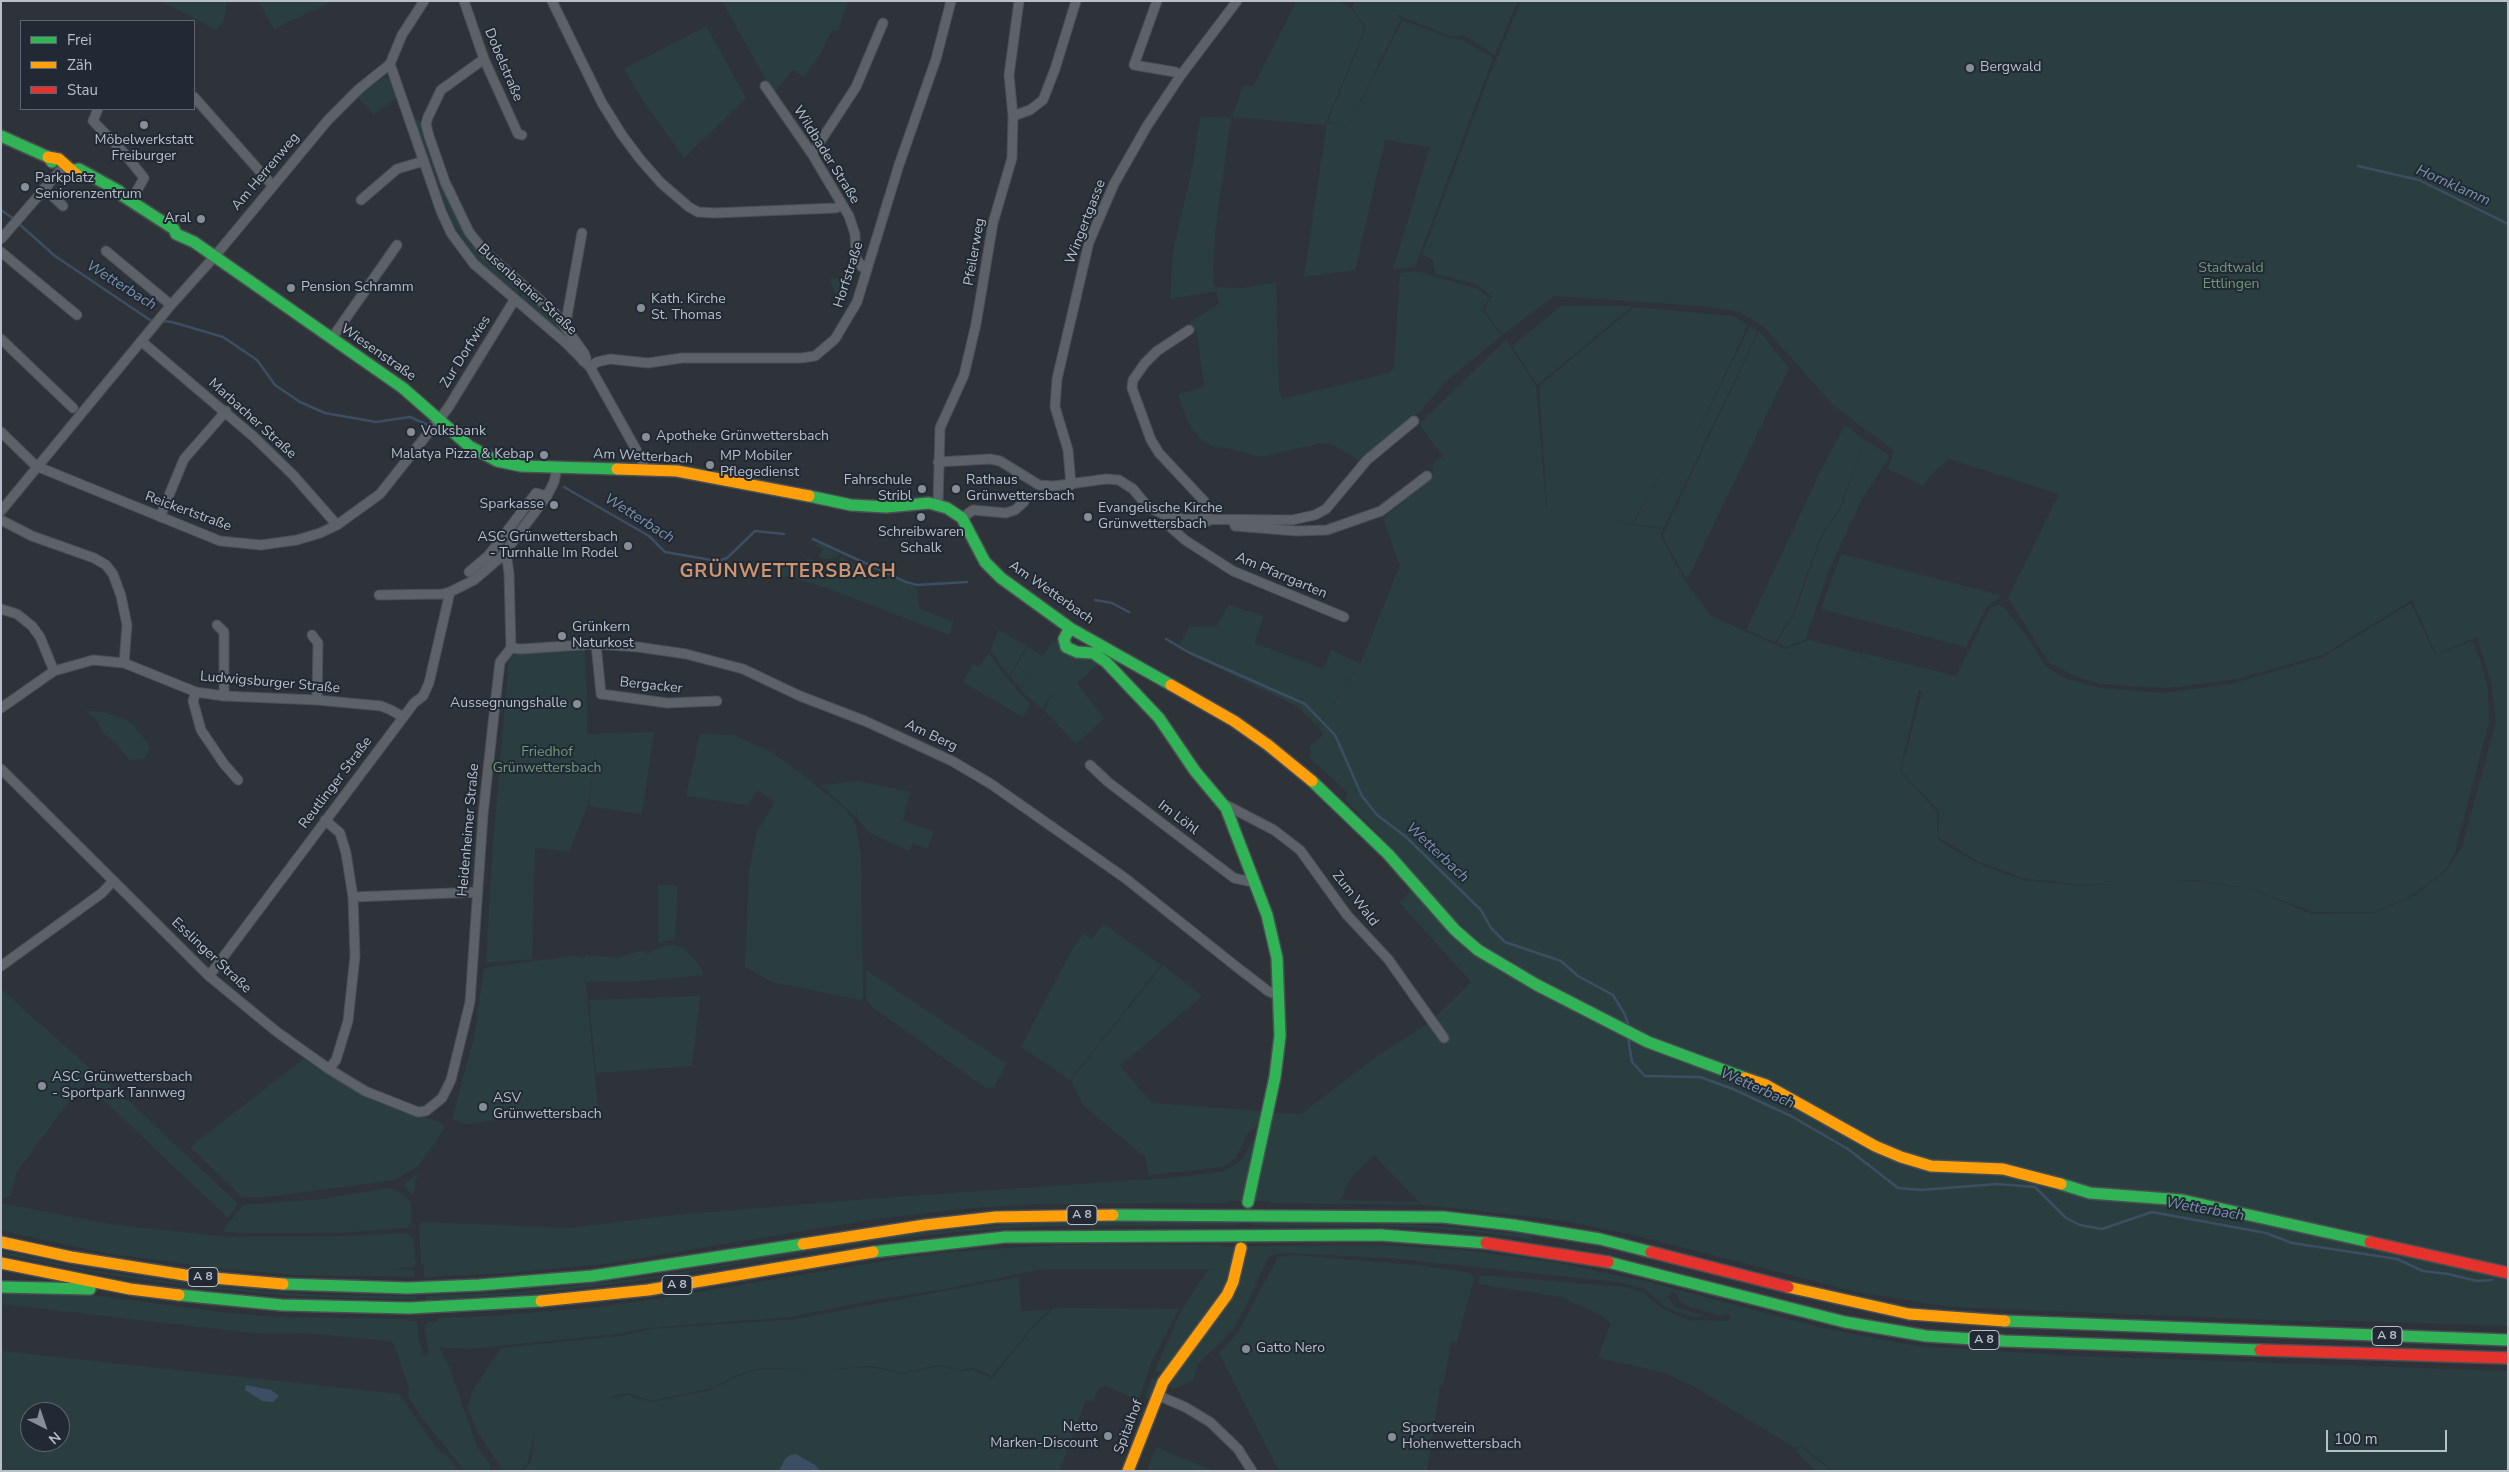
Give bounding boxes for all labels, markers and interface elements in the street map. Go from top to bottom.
legend [20,20,195,110]
street label: Dobelstraße [480,26,526,104]
text: Frei [67,30,92,50]
text: Zäh [67,55,92,75]
place label: Bergwald [1980,60,2041,76]
marker: Bergwald [1964,62,1976,74]
text: Stau [67,80,98,100]
street label: Wildbader Straße [789,103,863,207]
marker: Möbelwerkstatt Freiburger [138,119,150,131]
street label: Am Herrenweg [229,130,303,214]
place label: Möbelwerkstatt Freiburger [95,133,193,166]
water label: Hornklamm [2413,162,2493,210]
place label: Parkplatz Seniorenzentrum [35,171,142,203]
street label: Wingertgasse [1062,177,1110,267]
marker: Parkplatz Seniorenzentrum [19,181,31,193]
place label: Aral [164,211,191,227]
marker: Aral [195,213,207,225]
street label: Pfeilerweg [961,217,989,287]
street label: Horfstraße [830,240,868,310]
street label: Busenbacher Straße [474,241,580,339]
water label: Wetterbach [83,257,159,315]
park label: Stadtwald Ettlingen [2198,261,2264,294]
place label: Pension Schramm [301,280,414,296]
marker: Pension Schramm [285,282,297,294]
place label: Kath. Kirche St. Thomas [651,292,726,324]
marker: Kath. Kirche St. Thomas [635,302,647,314]
street label: Zur Dorfwies [437,313,495,391]
street label: Wiesenstraße [337,321,419,385]
street label: Marbacher Straße [205,375,299,463]
place label: Volksbank [421,424,486,440]
marker: Volksbank [405,426,417,438]
place label: Apotheke Grünwettersbach [656,429,829,445]
marker: Apotheke Grünwettersbach [640,431,652,443]
street label: Am Wetterbach [593,446,693,468]
place label: Malatya Pizza & Kebap [391,447,534,463]
marker: Malatya Pizza & Kebap [538,449,550,461]
place label: MP Mobiler Pflegedienst [720,449,799,482]
marker: MP Mobiler Pflegedienst [704,459,716,471]
place label: Fahrschule Stribl [844,473,912,506]
place label: Rathaus Grünwettersbach [966,473,1075,506]
marker: Fahrschule Stribl [916,483,928,495]
marker: Rathaus Grünwettersbach [950,483,962,495]
street label: Reickertstraße [142,489,234,535]
water label: Wetterbach [601,490,677,548]
place label: Sparkasse [480,497,544,513]
marker: Sparkasse [548,499,560,511]
place label: Evangelische Kirche Grünwettersbach [1098,501,1223,534]
marker: Schreibwaren Schalk [915,511,927,523]
marker: Evangelische Kirche Grünwettersbach [1082,511,1094,523]
place label: Schreibwaren Schalk [878,525,964,558]
place label: ASC Grünwettersbach - Turnhalle Im Rodel [478,530,618,562]
marker: ASC Grünwettersbach - Turnhalle Im Rodel [622,540,634,552]
street label: Am Pfarrgarten [1233,549,1329,603]
street label: Am Wetterbach [1005,557,1097,629]
district label: GRÜNWETTERSBACH [678,561,898,583]
place label: Grünkern Naturkost [572,620,634,652]
marker: Grünkern Naturkost [556,630,568,642]
street label: Ludwigsburger Straße [199,669,341,697]
street label: Bergacker [619,674,683,698]
place label: Aussegnungshalle [450,696,567,712]
marker: Aussegnungshalle [571,698,583,710]
street label: Am Berg [902,717,960,755]
street label: Reutlinger Straße [296,734,376,832]
park label: Friedhof Grünwettersbach [493,745,601,778]
street label: Heidenheimer Straße [455,763,483,897]
street label: Im Löhl [1154,797,1202,839]
water label: Wetterbach [1402,819,1472,887]
street label: Zum Wald [1328,868,1382,930]
street label: Esslinger Straße [168,915,254,997]
water label: Wetterbach [1717,1065,1797,1113]
place label: ASC Grünwettersbach - Sportpark Tannweg [52,1070,192,1102]
marker: ASC Grünwettersbach - Sportpark Tannweg [36,1080,48,1092]
place label: ASV Grünwettersbach [493,1091,602,1124]
marker: ASV Grünwettersbach [477,1101,489,1113]
water label: Wetterbach [2164,1194,2246,1226]
road number: A 8 [1067,1206,1097,1224]
road number: A 8 [188,1268,218,1286]
road number: A 8 [662,1276,692,1294]
road number: A 8 [2372,1326,2402,1345]
road number: A 8 [1969,1330,1999,1350]
place label: Gatto Nero [1256,1341,1325,1357]
marker: Gatto Nero [1240,1343,1252,1355]
street label: Spitalhof [1111,1397,1147,1457]
north arrow [20,1402,70,1452]
place label: Netto Marken-Discount [990,1420,1098,1452]
scale bar [2329,1420,2450,1452]
place label: Sportverein Hohenwettersbach [1402,1421,1522,1454]
text: N [44,1427,65,1449]
text: 100 m [2334,1429,2378,1449]
marker: Netto Marken-Discount [1102,1430,1114,1442]
marker: Sportverein Hohenwettersbach [1386,1431,1398,1443]

